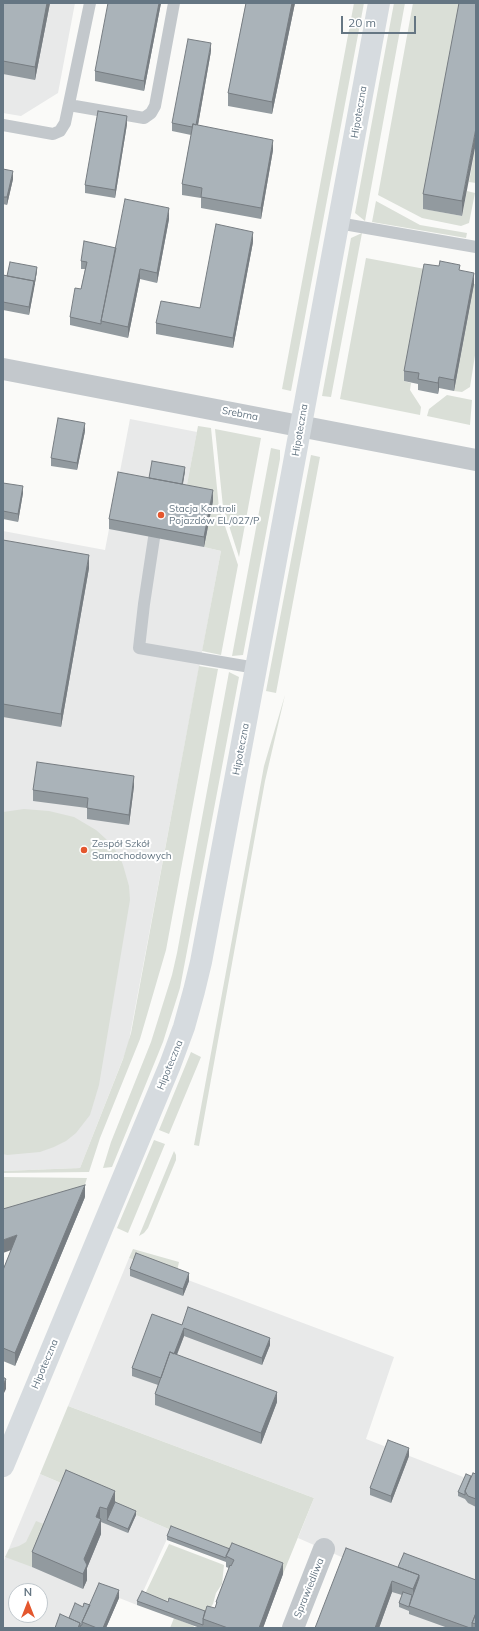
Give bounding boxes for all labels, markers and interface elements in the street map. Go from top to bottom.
scale bar [343,8,418,34]
text: 20 m [348,15,376,30]
street label: Hipoteczna [349,85,369,139]
street label: Hipoteczna [290,403,310,457]
street label: Srebrna [221,405,259,423]
place label: Stacja Kontroli Pojazdów EL/027/P [169,503,259,526]
marker: Stacja Kontroli Pojazdów EL/027/P [156,510,166,520]
street label: Hipoteczna [230,722,252,776]
place label: Zespół Szkół Samochodowych [92,838,172,862]
marker: Zespół Szkół Samochodowych [79,845,89,855]
street label: Hipoteczna [155,1038,185,1092]
street label: Hipoteczna [29,1337,61,1391]
street label: Sprawiedliwa [292,1556,326,1620]
north arrow [8,1583,48,1623]
text: N [24,1585,32,1599]

